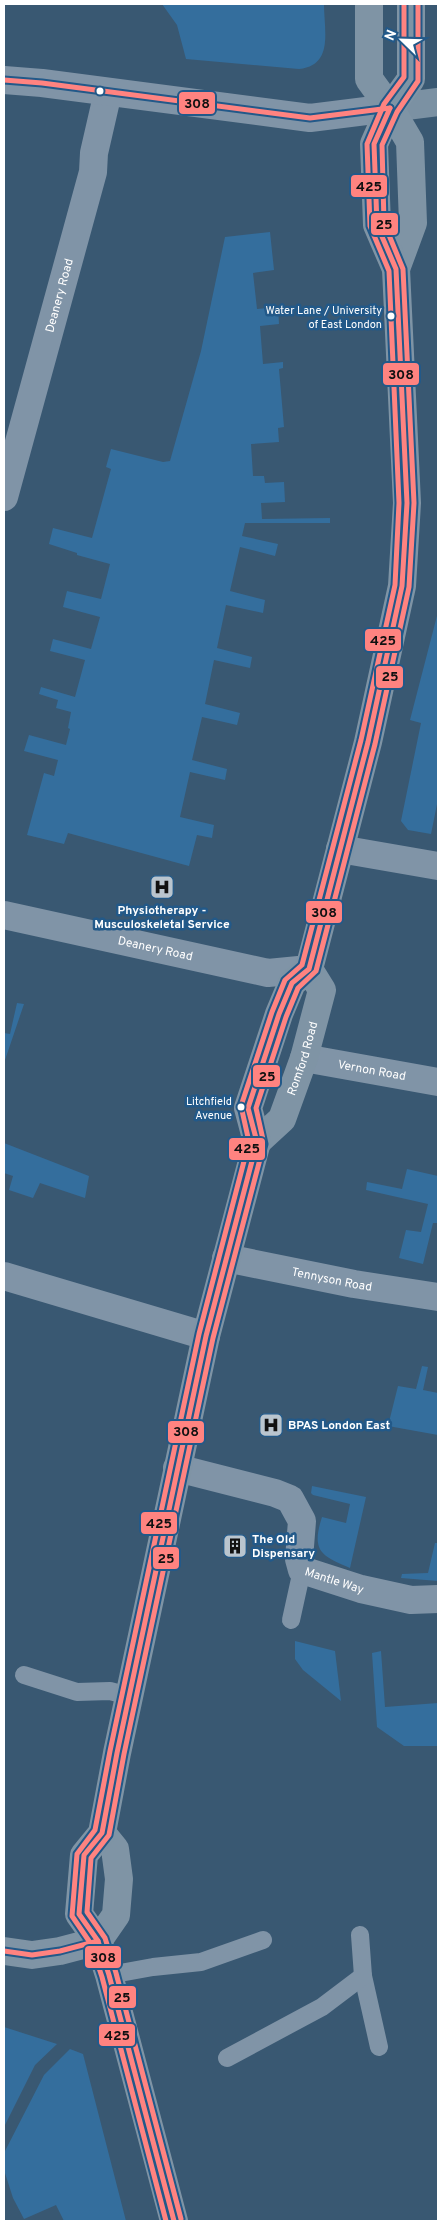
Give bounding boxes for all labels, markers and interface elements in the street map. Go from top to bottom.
north arrow [377,15,427,65]
text: N [382,28,401,43]
unlabelled marker [95,86,105,96]
line badge: 308 [178,91,216,115]
text: 308 [184,96,210,113]
line badge: 425 [350,174,388,198]
text: 425 [356,179,382,196]
line badge: 25 [370,212,399,236]
text: 25 [375,217,393,234]
street label: Deanery Road [42,257,78,335]
place label: Water Lane / University of East London [265,304,382,332]
marker: Water Lane / University of East London [386,311,396,321]
line badge: 308 [382,362,420,386]
text: 308 [388,367,414,384]
line badge: 425 [364,628,402,652]
text: 425 [370,633,396,650]
line badge: 25 [375,665,404,689]
text: 25 [381,669,399,686]
hospital icon: Physiotherapy - Musculoskeletal Service [149,874,175,900]
line badge: 308 [305,900,343,924]
place label: Physiotherapy - Musculoskeletal Service [94,903,230,933]
text: 308 [311,905,337,922]
street label: Deanery Road [116,933,194,965]
street label: Romford Road [284,1020,322,1098]
street label: Vernon Road [336,1057,407,1085]
line badge: 25 [252,1064,281,1088]
text: 25 [258,1069,276,1086]
place label: Litchfield Avenue [186,1095,232,1123]
marker: Litchfield Avenue [236,1102,246,1112]
line badge: 425 [228,1137,266,1161]
text: 425 [234,1141,260,1158]
street label: Tennyson Road [290,1264,373,1296]
hospital icon: BPAS London East [258,1412,284,1438]
place label: BPAS London East [288,1418,391,1434]
line badge: 308 [167,1420,205,1444]
text: 308 [173,1424,199,1441]
line badge: 425 [140,1511,178,1535]
text: 425 [146,1516,172,1533]
place label: The Old Dispensary [252,1532,315,1562]
building icon: The Old Dispensary [222,1533,248,1559]
line badge: 25 [152,1546,180,1570]
text: 25 [157,1551,175,1568]
street label: Mantle Way [303,1564,366,1598]
line badge: 308 [84,1945,122,1969]
text: 308 [90,1950,116,1967]
line badge: 25 [108,1985,137,2009]
text: 25 [113,1990,131,2007]
line badge: 425 [98,2023,136,2047]
text: 425 [104,2028,130,2045]

